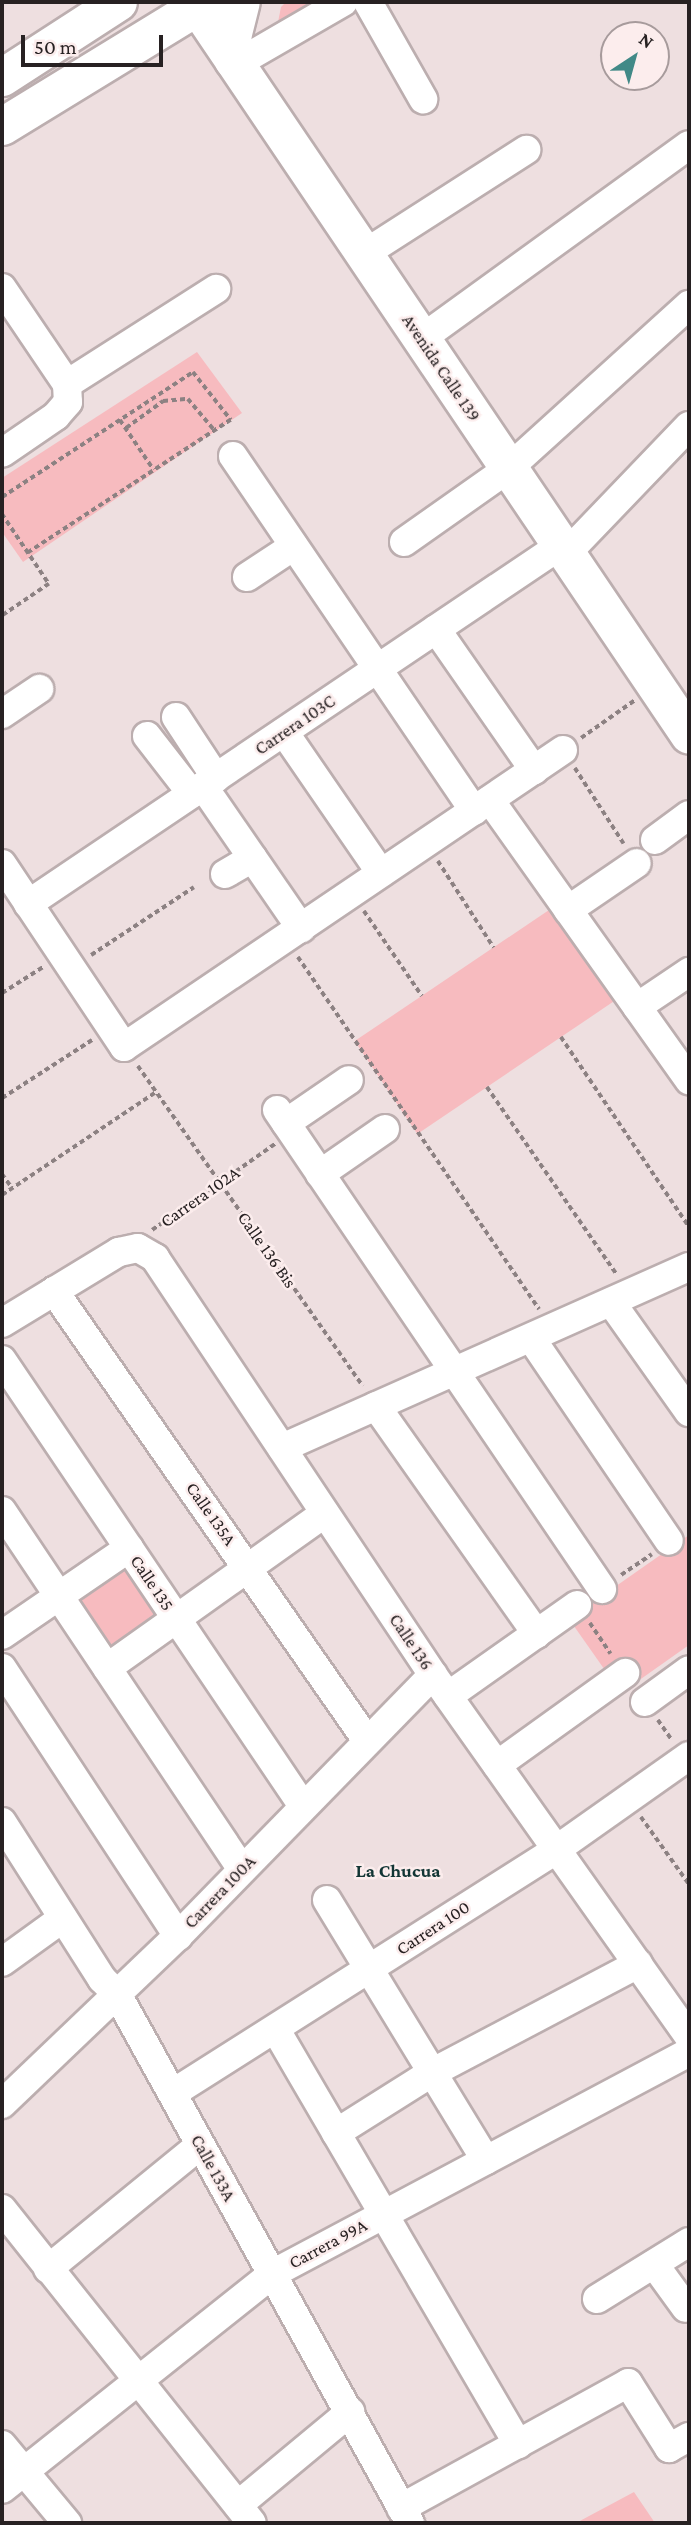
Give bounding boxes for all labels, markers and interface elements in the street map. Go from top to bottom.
scale bar [24,21,166,65]
north arrow [600,21,670,91]
text: N [635,28,658,53]
text: 50 m [34,35,77,59]
street label: Avenida Calle 139 [397,310,485,426]
street label: Carrera 103C [251,690,339,760]
street label: Carrera 102A [156,1162,244,1232]
street label: Calle 136 Bis [233,1208,301,1292]
street label: Calle 135A [181,1478,241,1550]
street label: Calle 135 [126,1551,178,1615]
street label: Calle 136 [384,1610,438,1674]
street label: Carrera 100A [180,1851,260,1933]
district label: La Chucua [356,1860,440,1882]
street label: Carrera 100 [392,1896,474,1960]
street label: Calle 133A [186,2131,240,2205]
street label: Carrera 99A [285,2214,371,2274]

